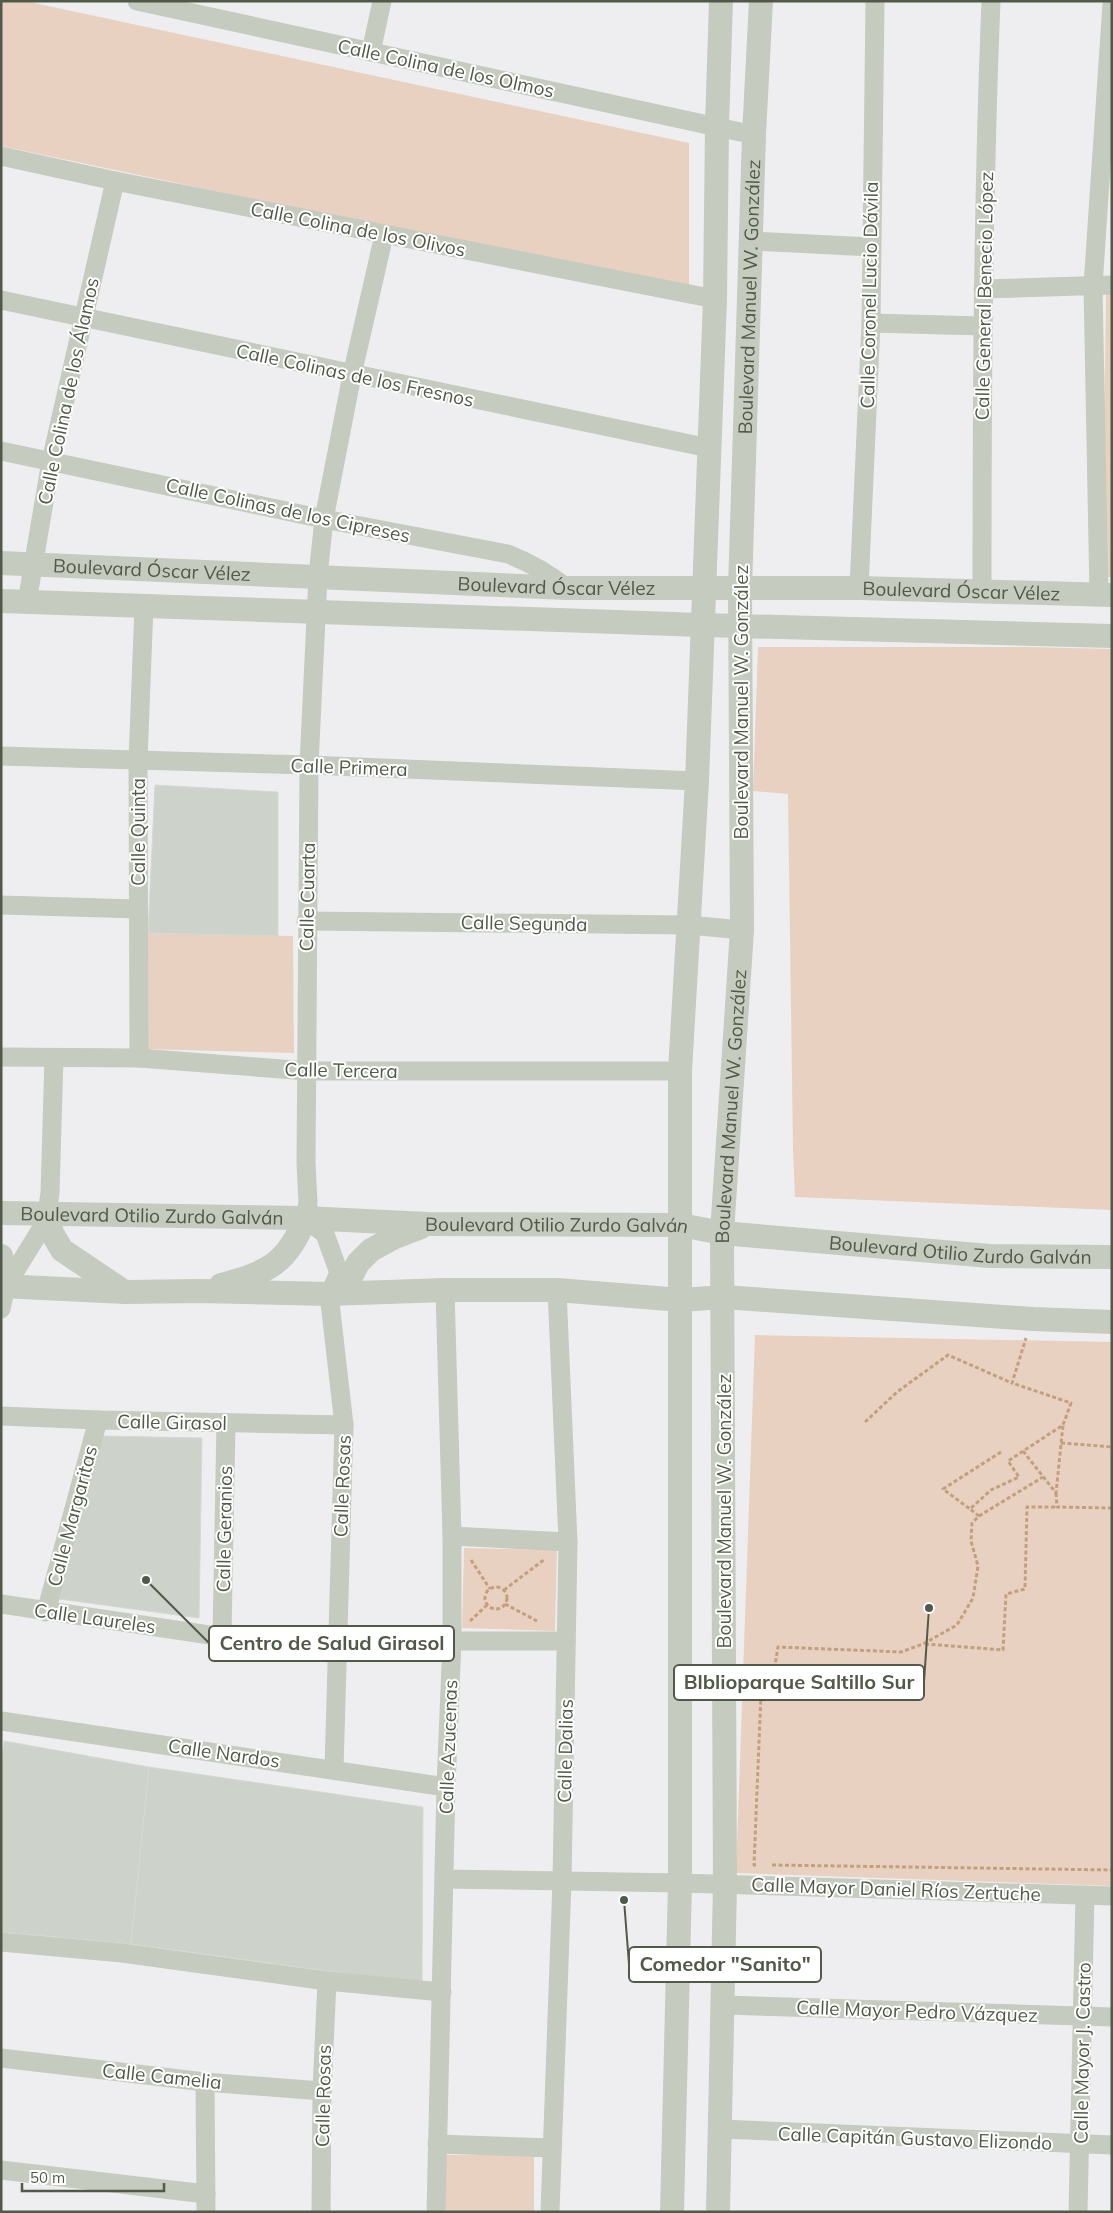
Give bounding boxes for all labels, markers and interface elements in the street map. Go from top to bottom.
street label: Calle Colina de los Olmos [336,33,556,103]
street label: Boulevard Manuel W. González [733,159,765,435]
street label: Calle General Benecio López [970,171,998,421]
street label: Calle Coronel Lucio Dávila [855,181,883,409]
street label: Calle Colina de los Olivos [248,196,468,262]
street label: Calle Colina de los Álamos [32,275,104,507]
street label: Calle Colinas de los Fresnos [234,338,476,412]
street label: Calle Colinas de los Cipreses [164,472,412,548]
street label: Boulevard Óscar Vélez [52,553,251,586]
street label: Boulevard Manuel W. González [729,564,753,839]
street label: Boulevard Óscar Vélez [457,571,656,600]
street label: Boulevard Óscar Vélez [862,576,1061,606]
street label: Calle Primera [290,753,408,781]
street label: Calle Quinta [126,778,150,886]
street label: Calle Cuarta [294,842,320,952]
street label: Calle Segunda [460,910,588,936]
street label: Boulevard Manuel W. González [710,968,751,1244]
street label: Calle Tercera [284,1057,398,1083]
street label: Boulevard Otilio Zurdo Galván [20,1201,284,1230]
street label: Boulevard Otilio Zurdo Galván [425,1212,691,1238]
street label: Boulevard Otilio Zurdo Galván [828,1230,1092,1269]
street label: Boulevard Manuel W. González [712,1373,736,1648]
street label: Calle Girasol [117,1409,227,1435]
street label: Calle Rosas [328,1434,356,1538]
street label: Calle Margaritas [42,1443,102,1589]
street label: Calle Geranios [211,1465,237,1593]
street label: Calle Laureles [33,1598,157,1638]
callout: Centro de Salud Girasol [209,1626,454,1661]
text: Centro de Salud Girasol [219,1630,445,1655]
callout: Blblioparque Saltillo Sur [674,1665,924,1700]
text: Blblioparque Saltillo Sur [684,1669,914,1694]
street label: Calle Azucenas [434,1679,462,1815]
street label: Calle Dalias [552,1699,578,1803]
street label: Calle Nardos [167,1733,281,1773]
street label: Calle Mayor Daniel Ríos Zertuche [751,1872,1041,1906]
callout: Comedor "Sanito" [629,1947,821,1982]
text: Comedor "Sanito" [639,1951,811,1976]
street label: Calle Mayor J. Castro [1068,1962,1096,2144]
street label: Calle Mayor Pedro Vázquez [796,1995,1038,2027]
street label: Calle Rosas [310,2045,336,2147]
street label: Calle Camelia [101,2058,223,2094]
street label: Calle Capitán Gustavo Elizondo [777,2121,1053,2155]
scale bar [22,2160,165,2192]
text: 50 m [30,2168,65,2187]

